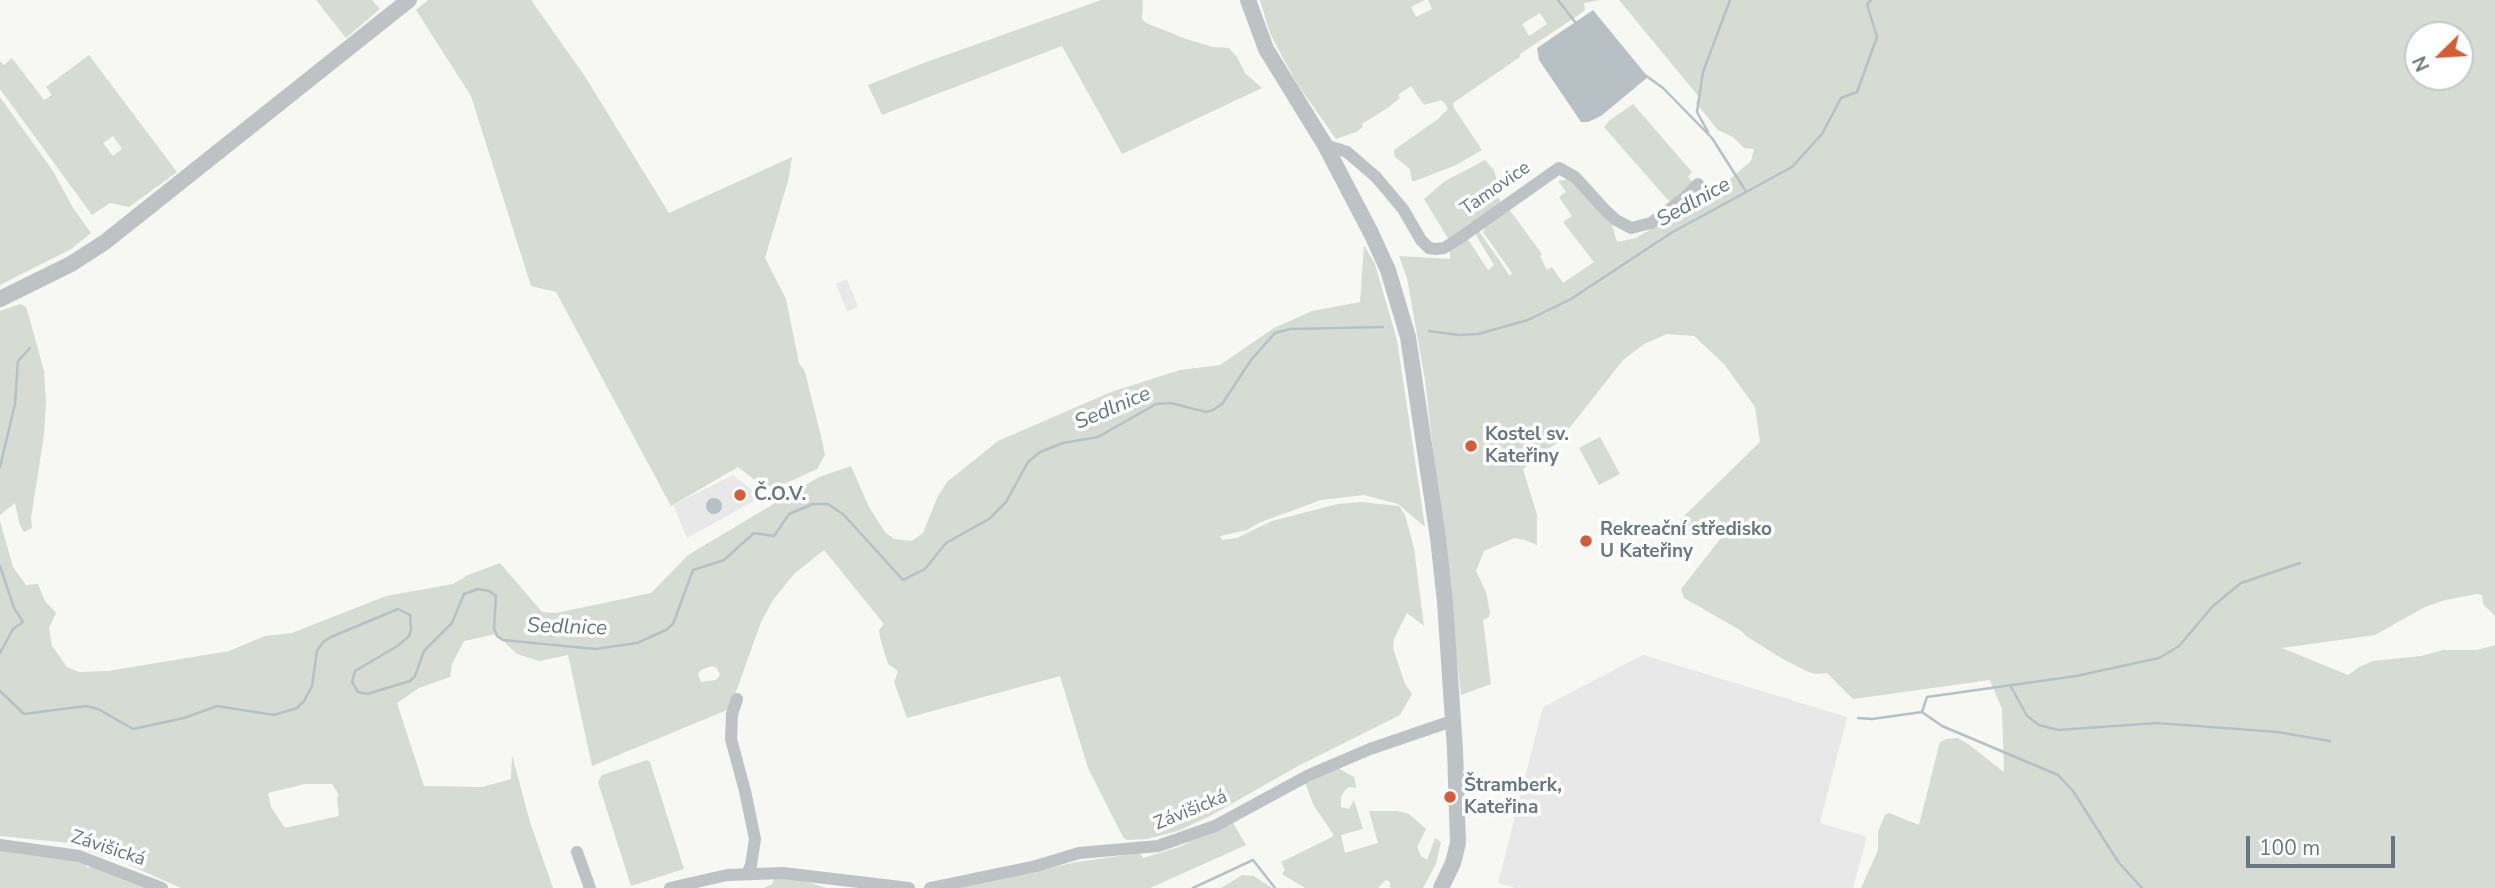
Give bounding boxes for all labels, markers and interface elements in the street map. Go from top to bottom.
north arrow [2404,21,2474,91]
text: N [2407,52,2436,76]
street label: Tamovice [1457,157,1535,221]
water label: Sedlnice [1653,173,1735,233]
water label: Sedlnice [1071,382,1155,436]
place label: Kostel sv. Kateřiny [1485,424,1569,468]
marker: Kostel sv. Kateřiny [1463,438,1479,454]
place label: Č.O.V. [754,484,806,506]
marker: Č.O.V. [732,487,748,503]
place label: Rekreační středisko U Kateřiny [1600,519,1772,563]
marker: Rekreační středisko U Kateřiny [1578,533,1594,549]
water label: Sedlnice [527,614,607,642]
place label: Štramberk, Kateřina [1464,775,1562,819]
street label: Závišická [1151,786,1231,836]
marker: Štramberk, Kateřina [1442,789,1458,805]
scale bar [2250,822,2399,866]
street label: Závišická [68,826,148,872]
text: 100 m [2259,834,2320,862]

